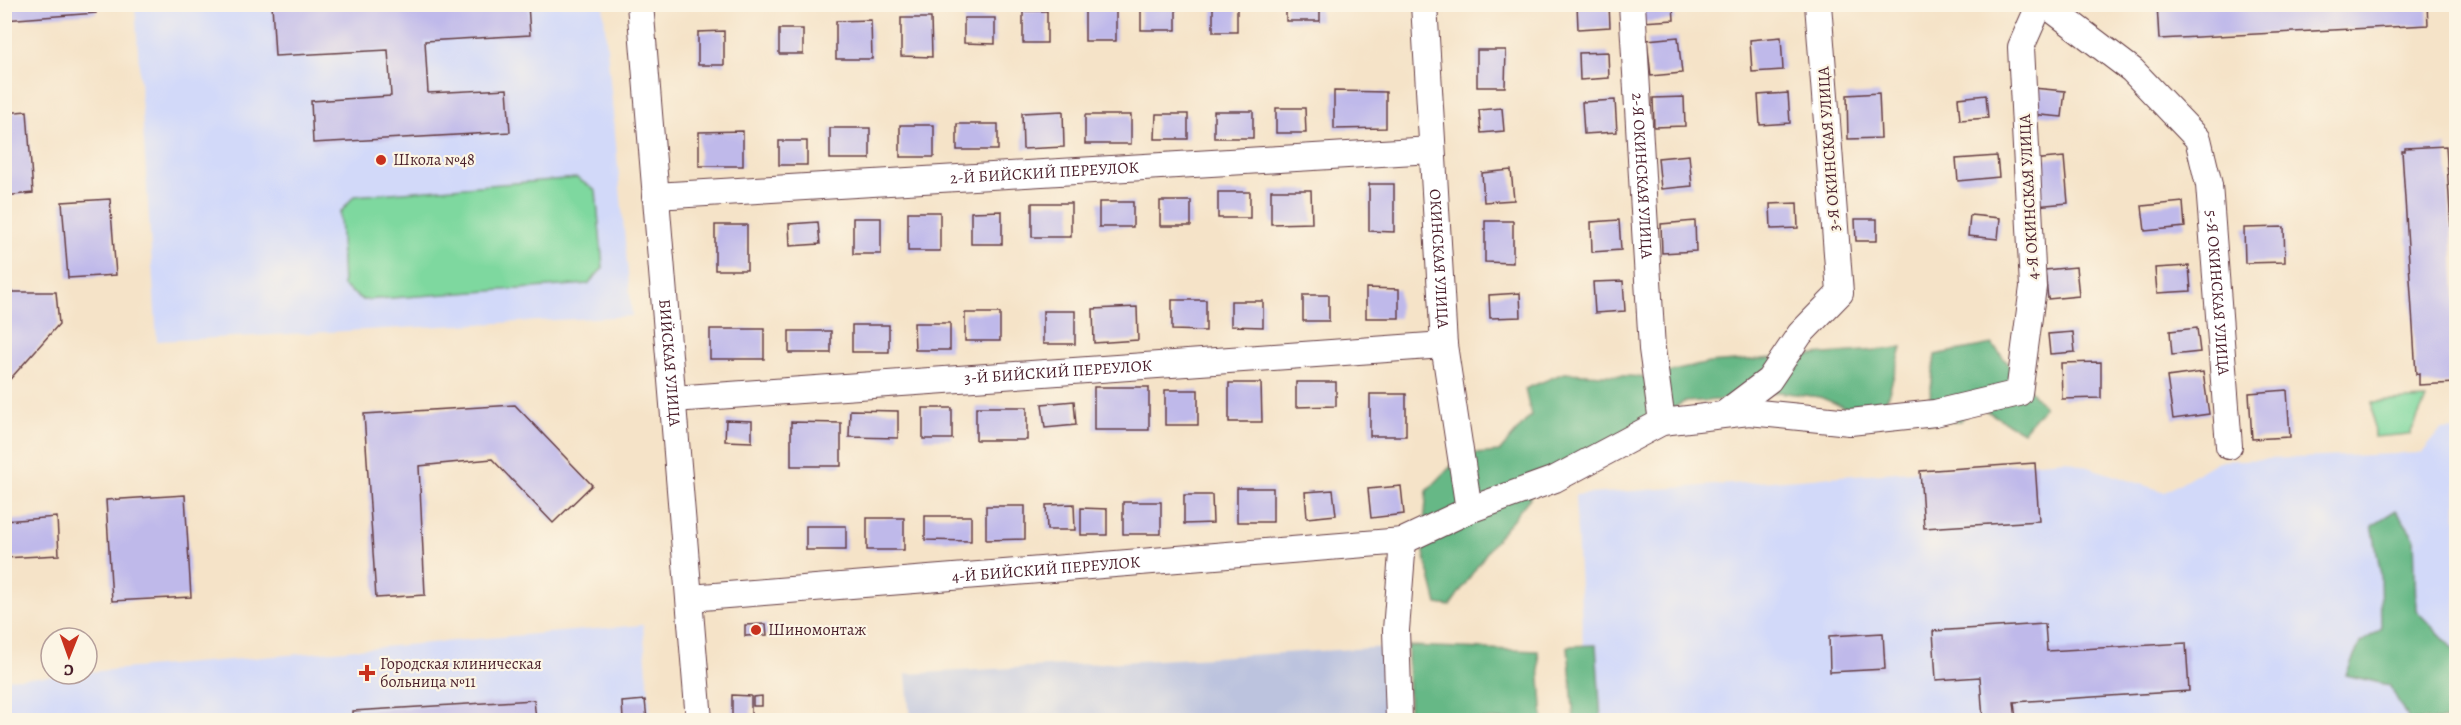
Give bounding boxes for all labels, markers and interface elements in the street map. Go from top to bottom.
street label: 3-Я ОКИНСКАЯ УЛИЦА [1812,65,1846,232]
street label: 2-Я ОКИНСКАЯ УЛИЦА [1626,92,1658,260]
street label: 4-Я ОКИНСКАЯ УЛИЦА [2014,113,2044,280]
place label: Школа №48 [393,149,475,171]
marker: Школа №48 [374,153,388,167]
street label: 2-Й БИЙСКИЙ ПЕРЕУЛОК [949,156,1140,190]
street label: ОКИНСКАЯ УЛИЦА [1424,188,1454,330]
street label: 5-Я ОКИНСКАЯ УЛИЦА [2200,209,2235,377]
street label: БИЙСКАЯ УЛИЦА [653,298,686,428]
street label: 3-Й БИЙСКИЙ ПЕРЕУЛОК [963,354,1153,390]
street label: 4-Й БИЙСКИЙ ПЕРЕУЛОК [951,551,1142,588]
place label: Шиномонтаж [768,619,866,641]
marker: Шиномонтаж [749,623,763,637]
north arrow [39,626,99,686]
place label: Городская клиническая больница №11 [380,653,542,693]
text: С [63,659,74,681]
marker: Городская клиническая больница №11 [358,664,376,682]

